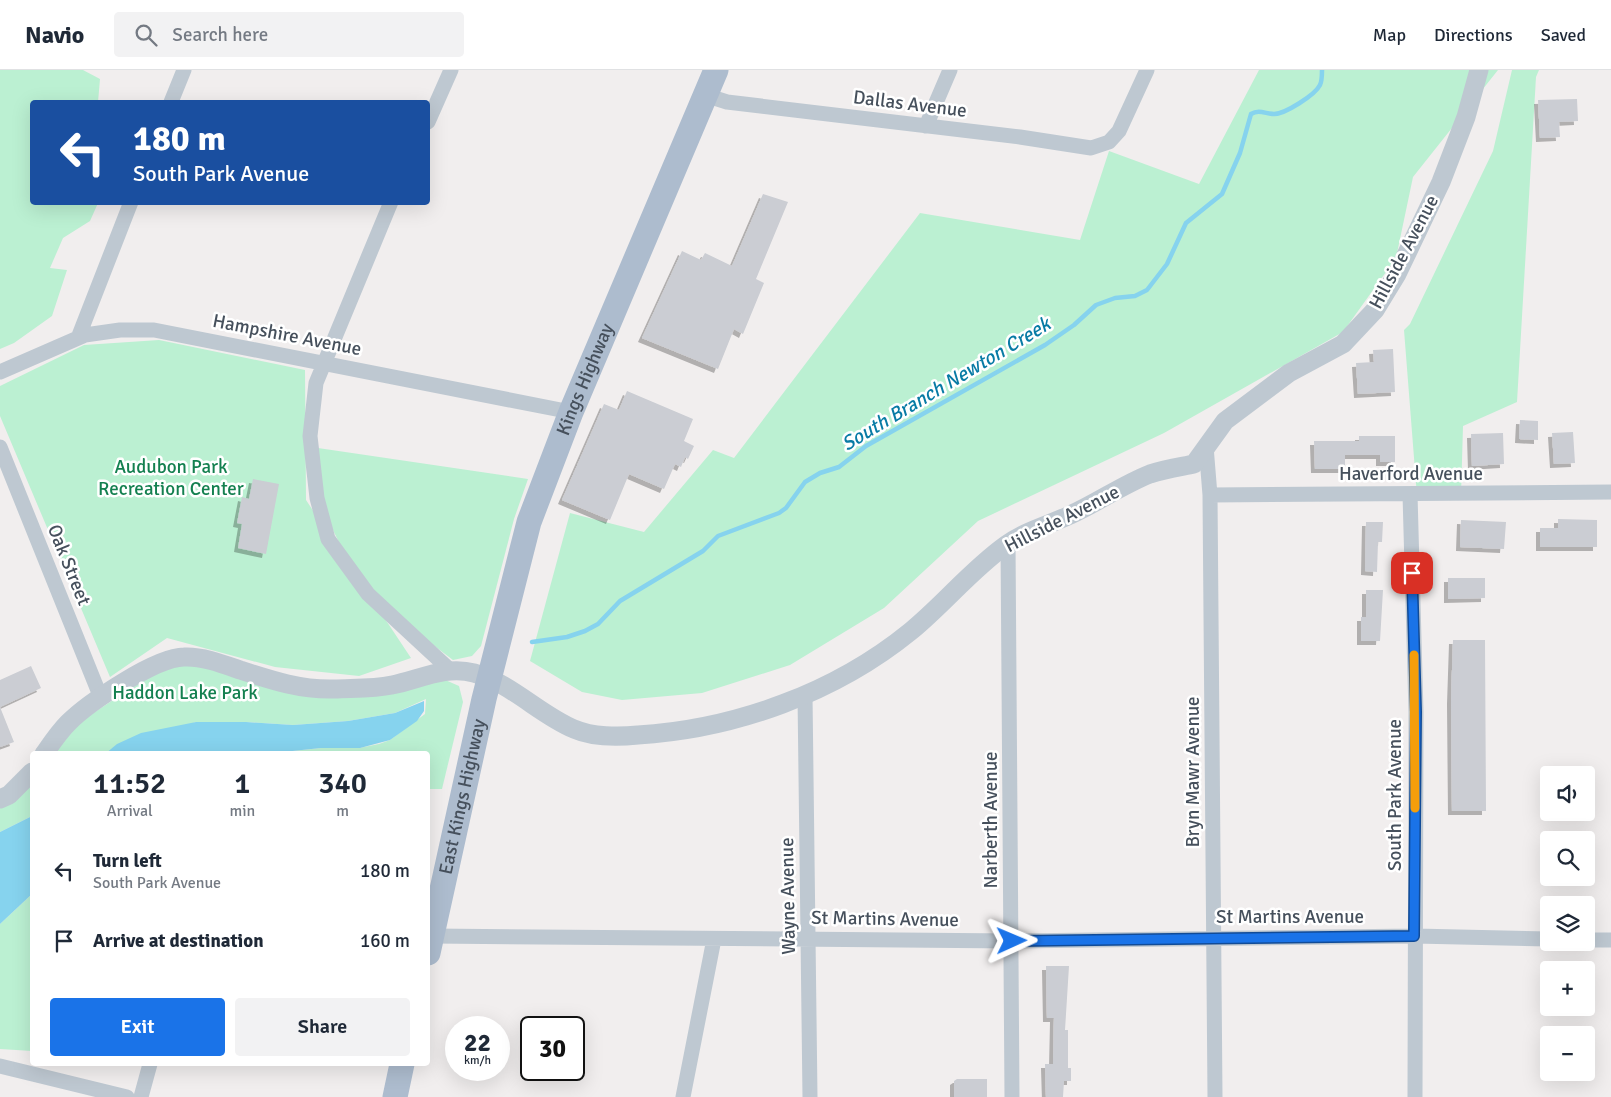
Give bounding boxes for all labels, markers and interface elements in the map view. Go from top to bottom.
search box [114,12,464,57]
text: Navio [25,20,84,50]
icon: search [132,21,160,49]
text: Search here [172,23,268,47]
text: Map [1373,24,1406,46]
text: Directions [1434,24,1513,46]
text: Saved [1541,24,1586,46]
street label: Dallas Avenue [852,85,968,123]
text: 180 m [133,117,226,160]
icon: left [50,120,115,185]
text: South Park Avenue [133,160,309,187]
street label: Hillside Avenue [1364,191,1444,313]
street label: Hampshire Avenue [210,309,364,361]
water label: South Branch Newton Creek [837,311,1057,456]
street label: Kings Highway [551,320,619,439]
park label: Audubon Park Recreation Center [98,455,244,501]
street label: Haverford Avenue [1339,462,1483,486]
street label: Hillside Avenue [1001,480,1123,558]
street label: Oak Street [42,521,96,609]
pin [1391,552,1433,594]
icon: arrive [1398,559,1426,587]
park label: Haddon Lake Park [112,681,258,705]
street label: Bryn Mawr Avenue [1181,696,1205,848]
street label: East Kings Highway [434,717,491,877]
street label: South Park Avenue [1383,719,1407,871]
street label: Narberth Avenue [979,751,1003,889]
text: 11:52 [93,765,166,802]
text: 1 [234,765,250,802]
text: 340 [318,765,367,802]
map controls [1540,766,1595,1081]
button: sound [1540,766,1595,821]
text: Arrival [107,801,153,821]
text: min [229,801,255,821]
text: m [336,801,349,821]
button: search [1540,831,1595,886]
street label: Wayne Avenue [775,837,801,955]
text: Turn left [93,849,162,873]
icon: left [50,857,78,885]
text: 180 m [360,859,410,883]
text: South Park Avenue [93,873,221,893]
button: layers [1540,896,1595,951]
street label: St Martins Avenue [1216,905,1364,929]
street label: St Martins Avenue [811,906,959,932]
position arrow [985,914,1037,966]
icon: arrive [50,927,78,955]
text: Arrive at destination [93,929,264,953]
text: 160 m [360,929,410,953]
button: + [1540,961,1595,1016]
button: Exit [50,998,225,1056]
button: Share [235,998,410,1056]
speed limit sign: 30 [520,1016,585,1081]
button: − [1540,1026,1595,1081]
text: 22 [464,1027,491,1058]
text: km/h [464,1053,491,1068]

